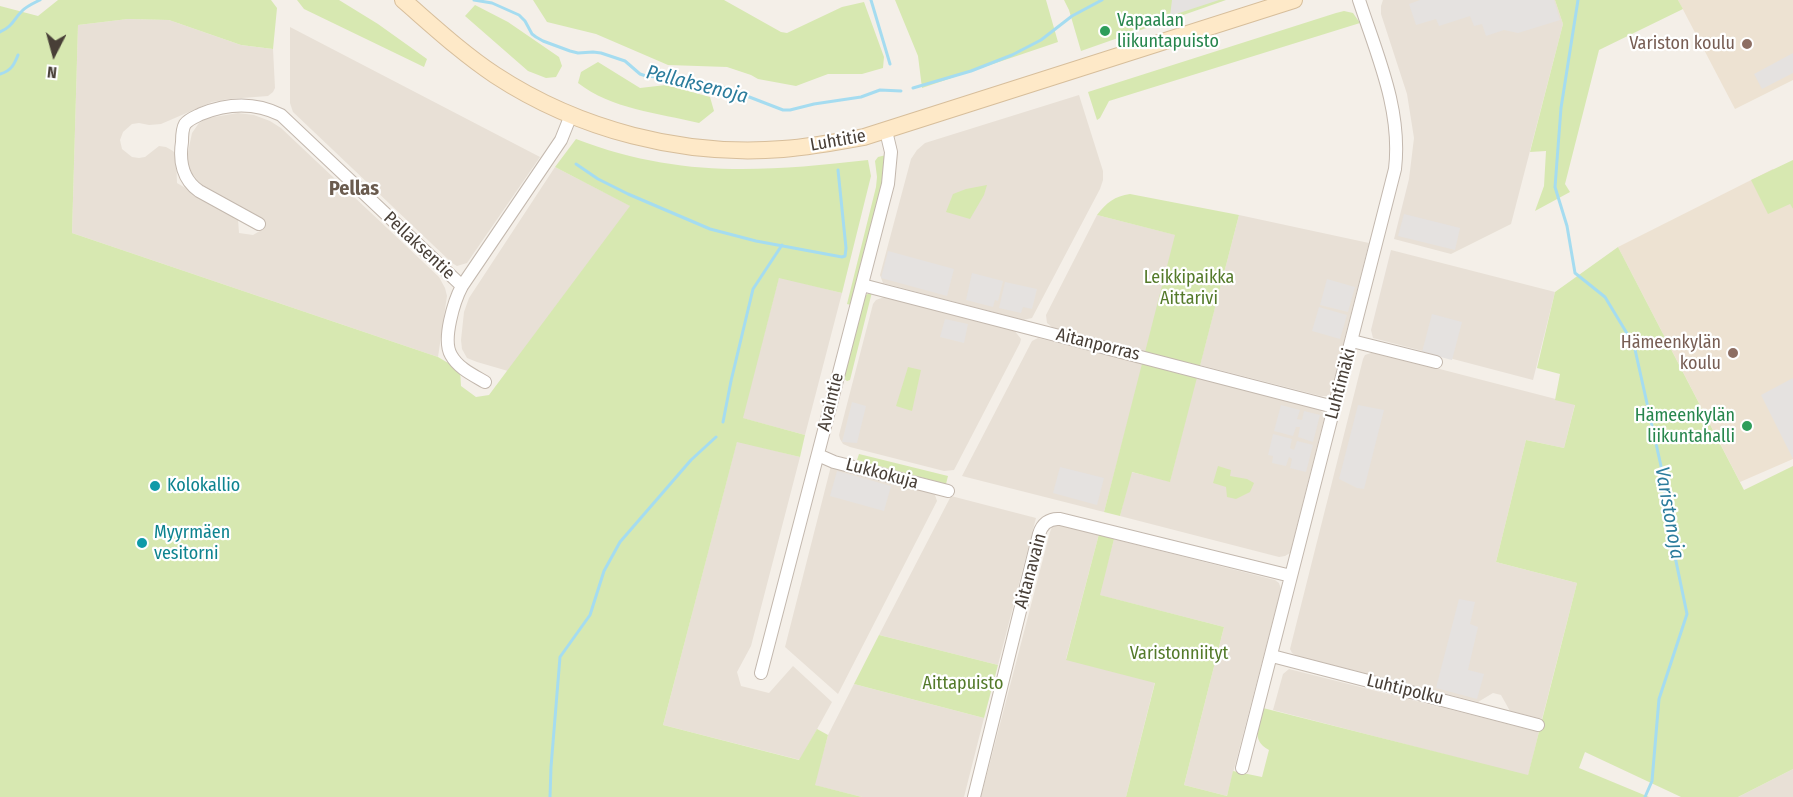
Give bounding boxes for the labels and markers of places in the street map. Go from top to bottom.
place label: Vapaalan liikuntapuisto [1117,10,1219,52]
marker: Vapaalan liikuntapuisto [1098,24,1112,38]
place label: Variston koulu [1629,33,1735,55]
marker: Variston koulu [1740,37,1754,51]
place label: Hämeenkylän koulu [1621,332,1721,374]
marker: Hämeenkylän koulu [1726,346,1740,360]
place label: Hämeenkylän liikuntahalli [1635,405,1735,448]
marker: Hämeenkylän liikuntahalli [1740,419,1754,433]
place label: Kolokallio [167,475,240,497]
marker: Kolokallio [148,479,162,493]
place label: Myyrmäen vesitorni [154,522,230,564]
marker: Myyrmäen vesitorni [135,536,149,550]

